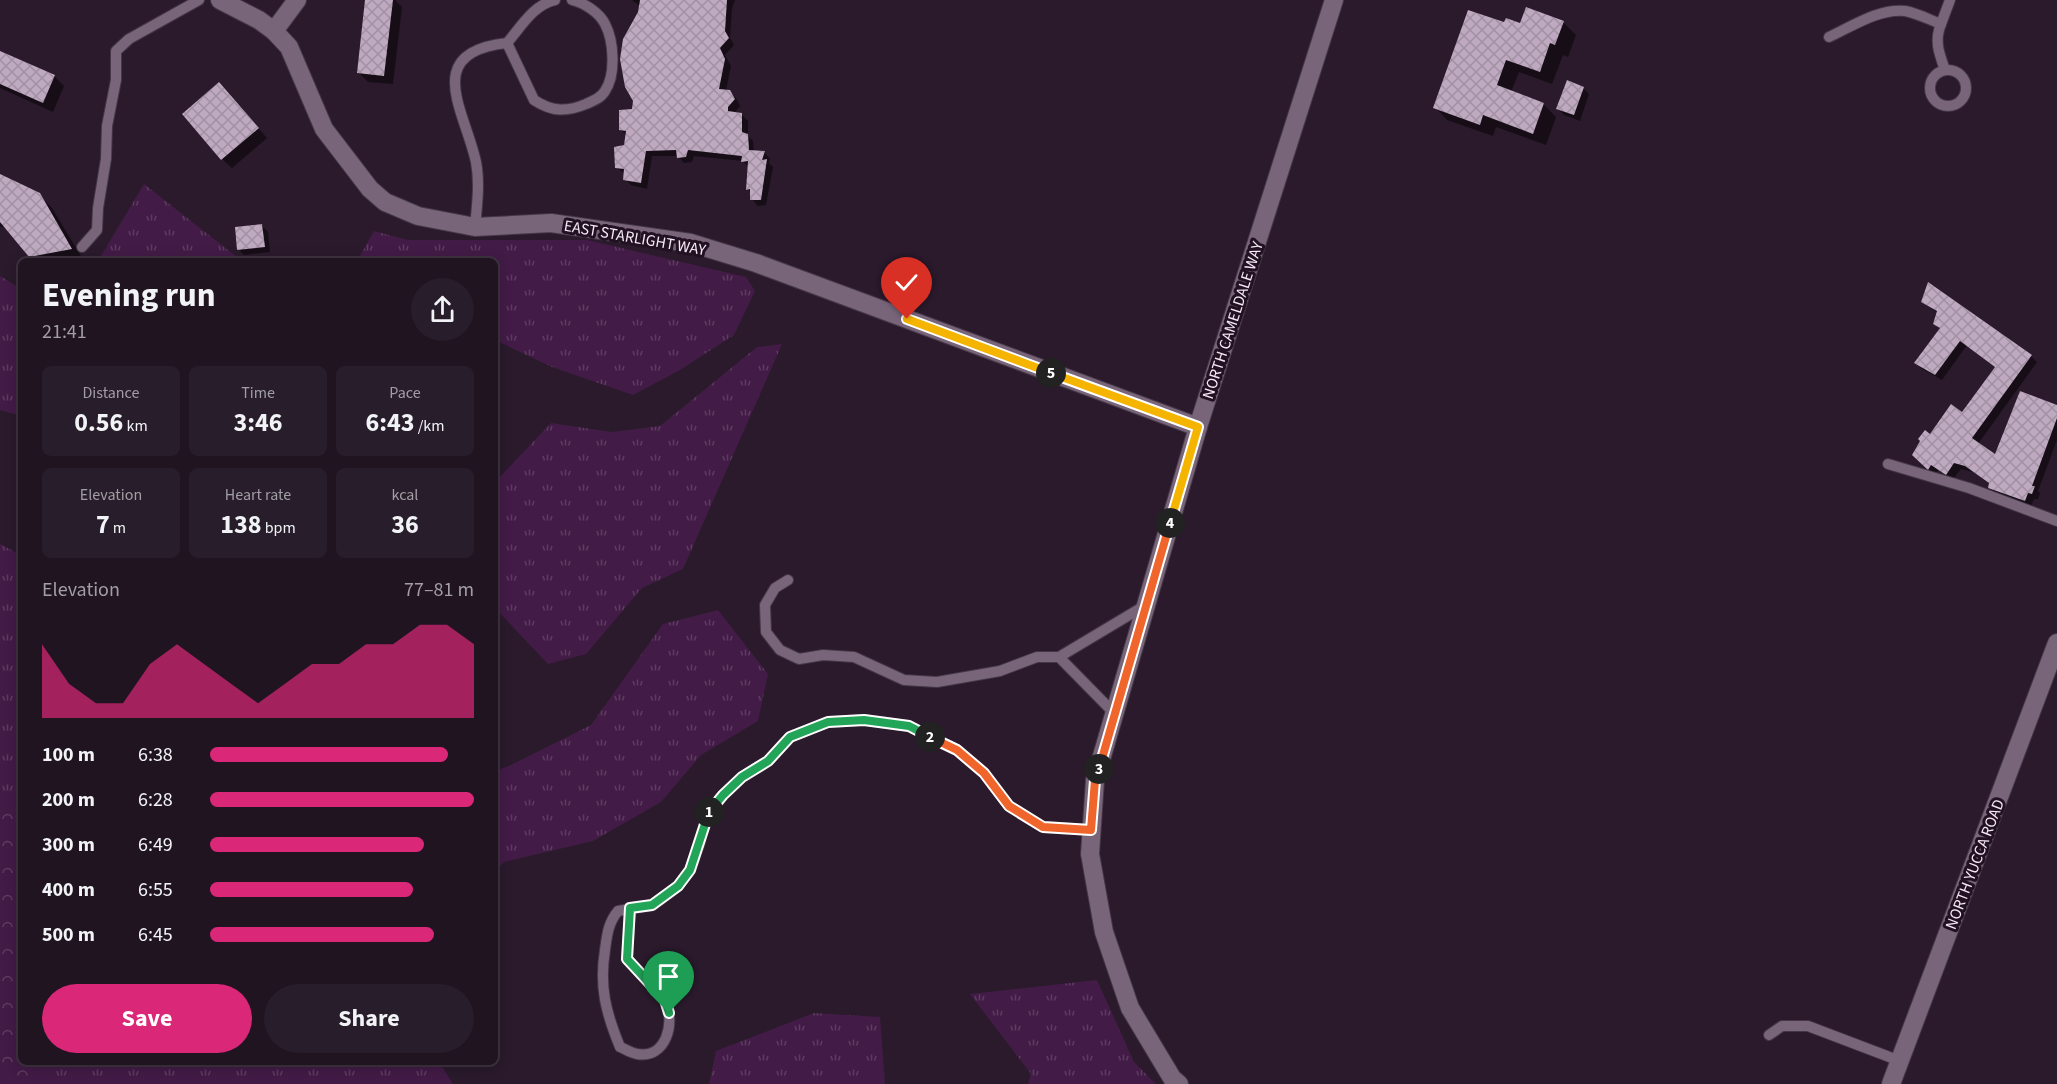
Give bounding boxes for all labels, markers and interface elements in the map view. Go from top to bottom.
street label: EAST STARLIGHT WAY [562,215,708,261]
street label: NORTH CAMELDALE WAY [1197,238,1269,402]
pin [881,257,932,319]
icon: check [890,266,923,299]
text: Evening run [42,272,216,319]
button: share [411,278,474,341]
text: 21:41 [42,318,87,346]
pin: 5 [1036,358,1066,388]
text: 5 [1047,362,1055,384]
text: Distance [83,382,139,404]
text: Time [241,382,275,404]
text: Pace [389,382,421,404]
text: 0.56 [74,404,123,441]
text: 3:46 [234,404,282,441]
text: 6:43 [366,404,415,441]
text: km [123,415,148,437]
text: /km [415,415,444,437]
text: Elevation [80,484,142,506]
text: Heart rate [225,484,291,506]
text: kcal [392,484,418,506]
text: 7 [96,506,110,543]
text: 138 [220,506,261,543]
text: 36 [391,506,419,543]
pin: 4 [1155,508,1185,538]
text: 4 [1166,512,1174,534]
text: m [110,517,126,539]
text: bpm [261,517,296,539]
text: Elevation [42,576,120,604]
text: 77–81 m [404,576,474,604]
pin: 2 [915,722,945,752]
text: 2 [926,726,934,748]
text: 100 m [42,741,95,769]
text: 6:38 [138,741,173,769]
pin: 3 [1084,754,1114,784]
text: 3 [1095,758,1103,780]
text: 200 m [42,786,95,814]
text: 6:28 [138,786,173,814]
street label: NORTH YUCCA ROAD [1940,796,2010,933]
pin: 1 [694,797,724,827]
text: 1 [705,801,713,823]
text: 300 m [42,831,95,859]
text: 6:49 [138,831,173,859]
text: 400 m [42,876,95,904]
text: 6:55 [138,876,173,904]
text: 500 m [42,921,95,949]
text: 6:45 [138,921,173,949]
pin [643,951,694,1013]
icon: arrive [652,960,685,993]
button: Save [42,984,252,1053]
button: Share [264,984,474,1053]

